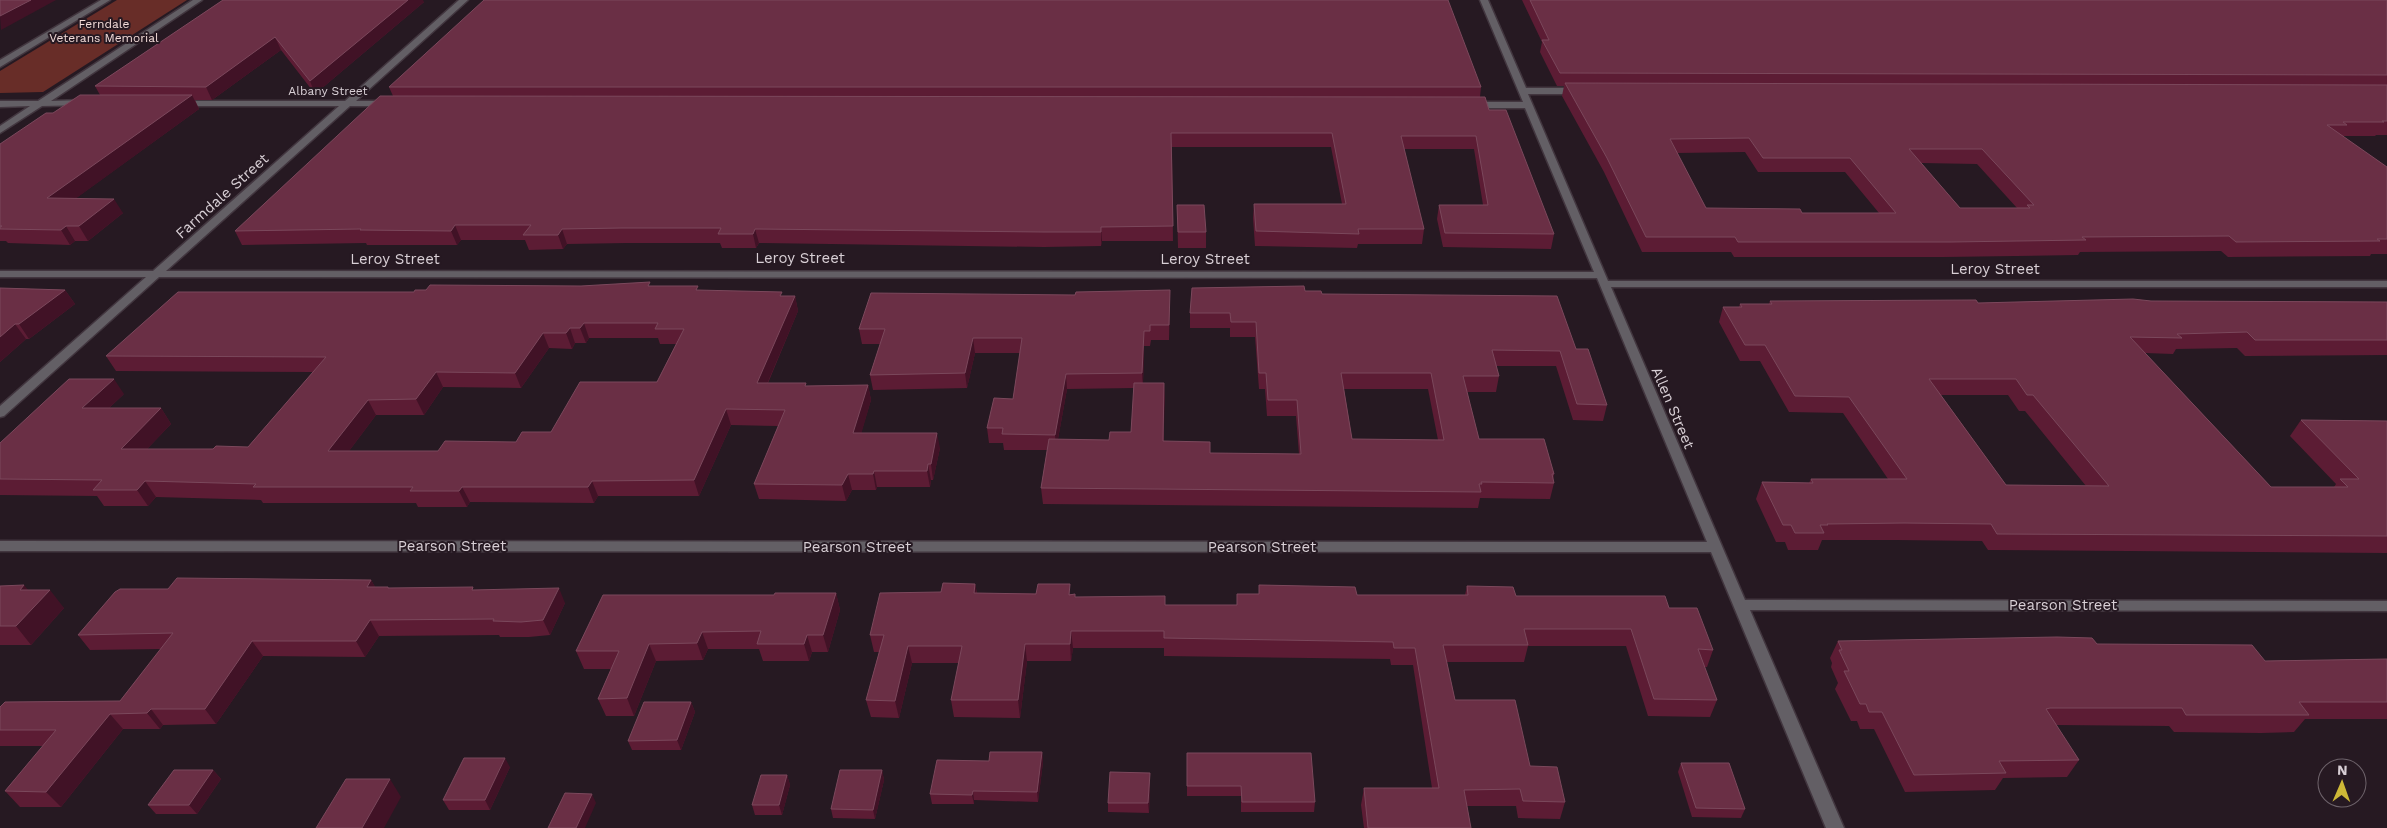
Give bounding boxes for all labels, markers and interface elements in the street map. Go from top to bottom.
park label: Ferndale Veterans Memorial [49,17,159,45]
street label: Albany Street [288,84,368,98]
street label: Farmdale Street [172,149,273,242]
street label: Leroy Street [755,249,846,267]
street label: Leroy Street [350,250,441,268]
street label: Leroy Street [1160,250,1251,268]
street label: Leroy Street [1950,260,2041,278]
street label: Allen Street [1648,364,1699,452]
street label: Pearson Street [398,537,507,555]
street label: Pearson Street [803,538,912,556]
street label: Pearson Street [1208,538,1317,556]
street label: Pearson Street [2009,596,2118,614]
north arrow [2317,758,2367,808]
text: N [2337,762,2348,778]

